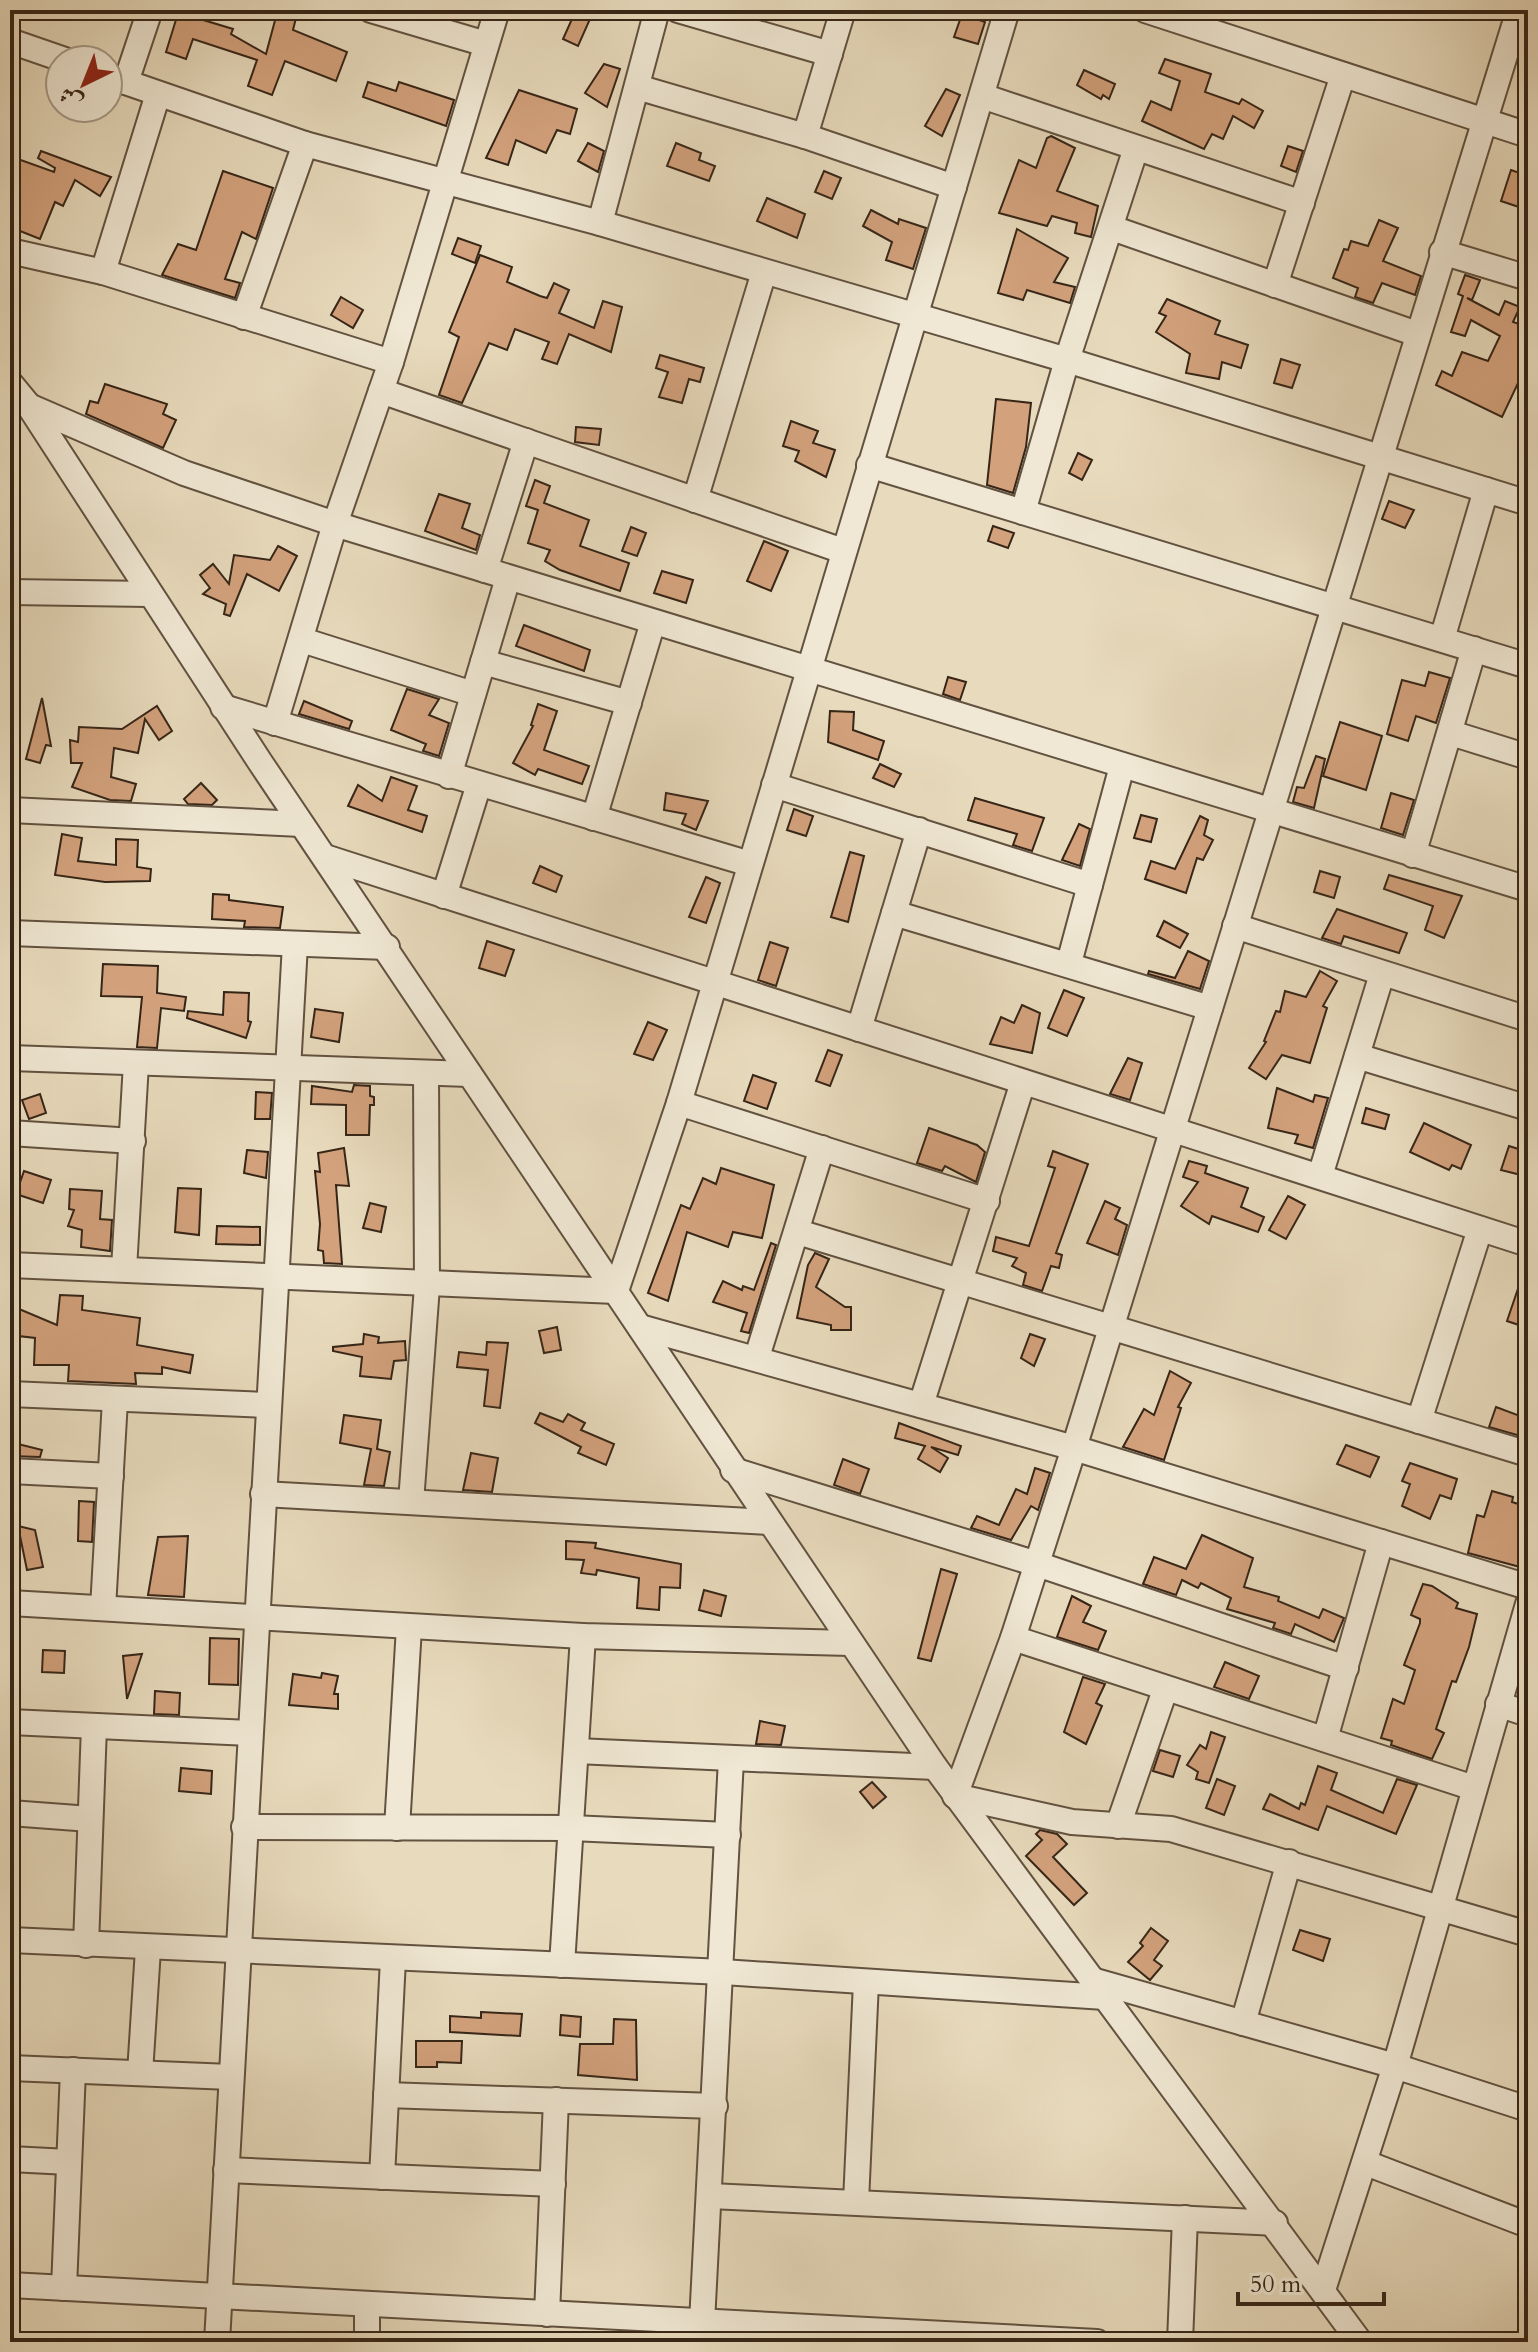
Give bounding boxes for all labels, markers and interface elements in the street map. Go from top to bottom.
north arrow [44,44,124,124]
text: ش [53,79,89,116]
scale bar [1238,2256,1384,2306]
text: 50 m [1250,2268,1302,2301]

